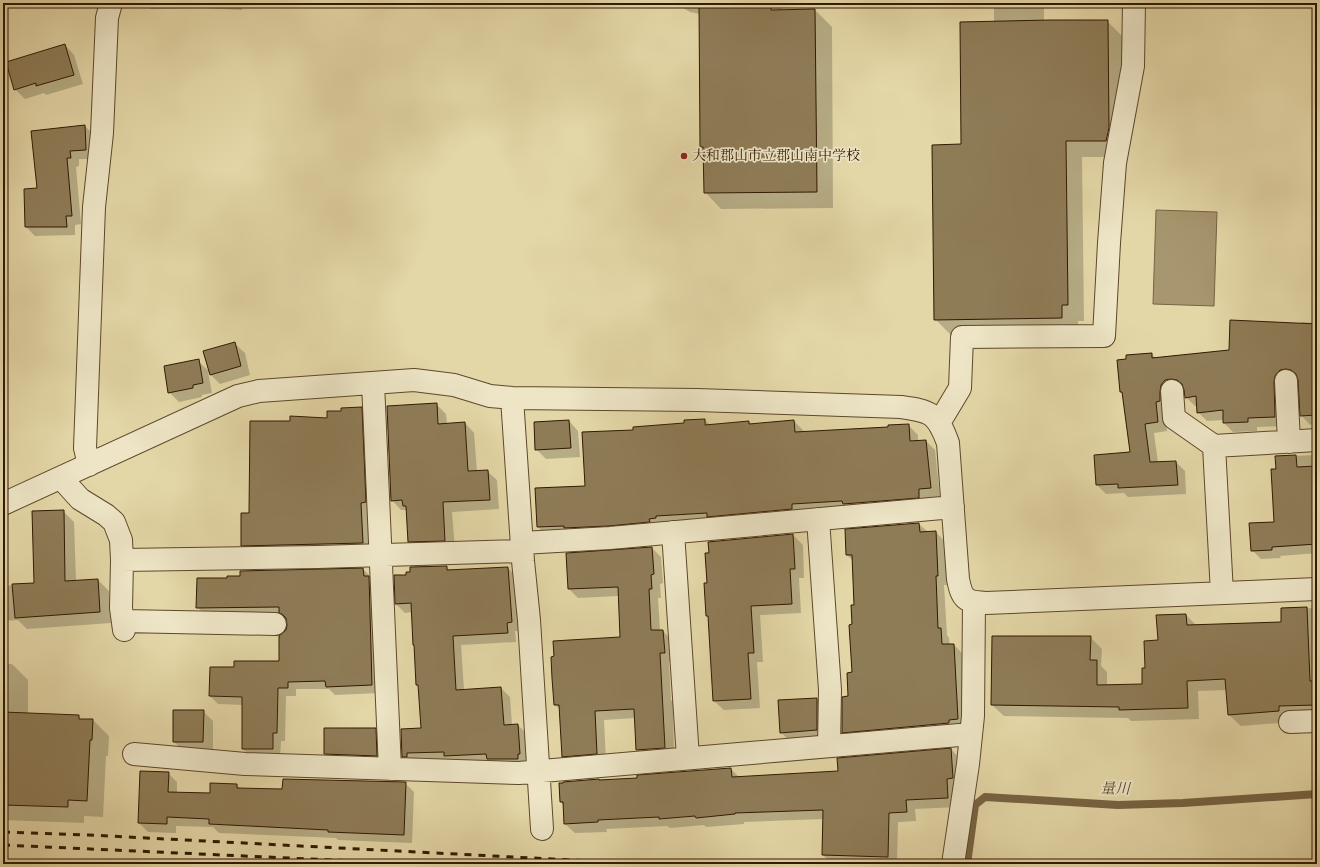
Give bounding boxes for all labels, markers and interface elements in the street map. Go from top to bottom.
place label: 大和郡山市立郡山南中学校 [692,147,860,165]
marker: 大和郡山市立郡山南中学校 [679,151,689,161]
water label: 量川 [1100,779,1132,799]

